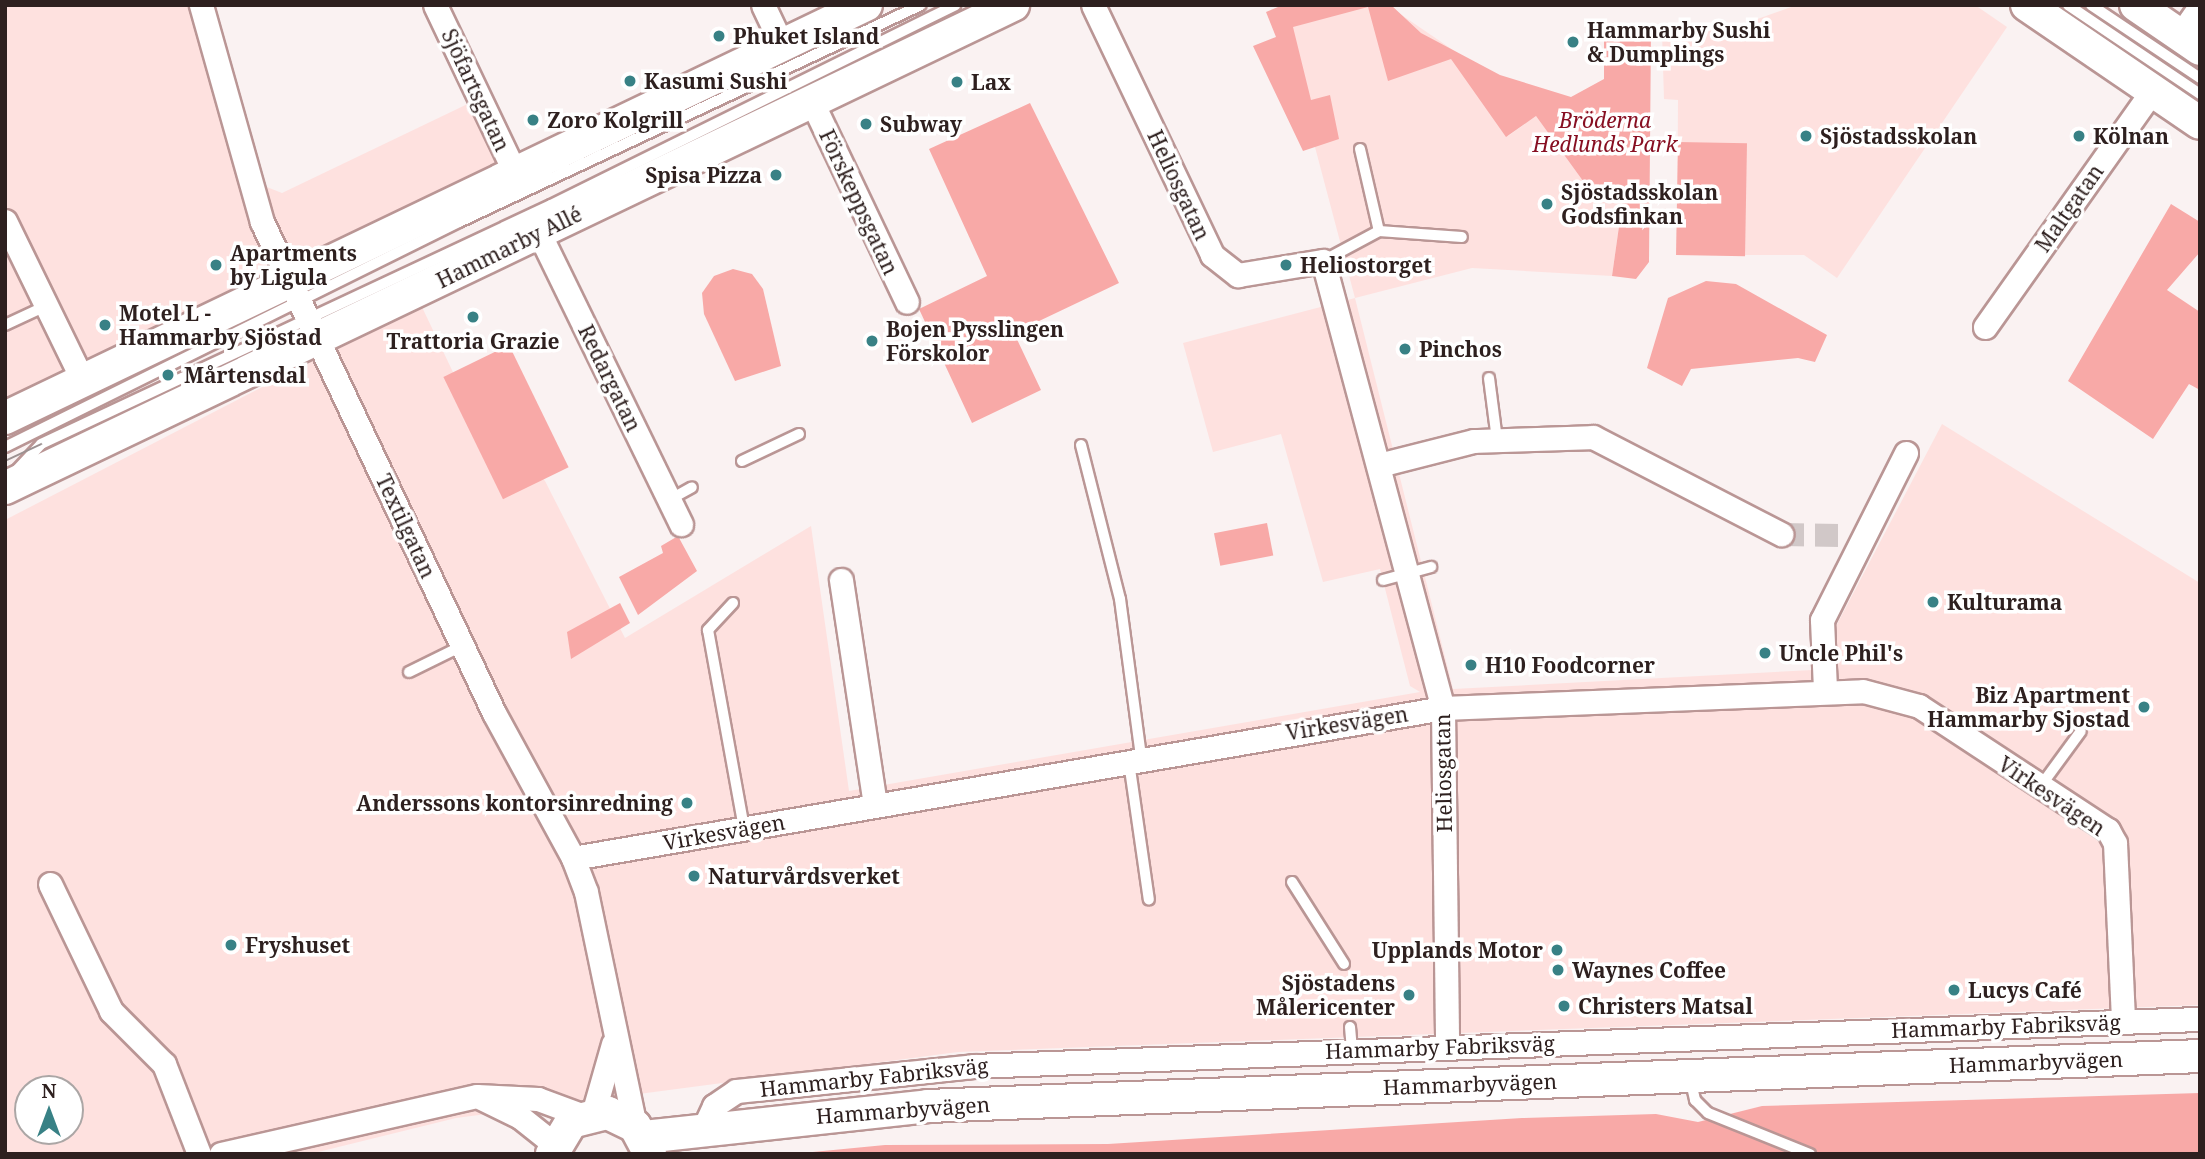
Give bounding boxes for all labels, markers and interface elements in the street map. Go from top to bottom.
place label: Hammarby Sushi & Dumplings [1587,17,1770,67]
place label: Phuket Island [733,23,879,49]
street label: Sjöfartsgatan [437,25,515,155]
marker: Phuket Island [711,28,727,44]
marker: Hammarby Sushi & Dumplings [1565,34,1581,50]
place label: Kasumi Sushi [644,68,787,94]
place label: Lax [971,69,1011,95]
marker: Kasumi Sushi [622,73,638,89]
marker: Lax [949,74,965,90]
place label: Zoro Kolgrill [547,107,683,133]
park label: Bröderna Hedlunds Park [1532,107,1678,157]
place label: Subway [880,111,962,137]
marker: Zoro Kolgrill [525,112,541,128]
marker: Subway [858,116,874,132]
place label: Sjöstadsskolan [1820,123,1977,149]
place label: Kölnan [2093,123,2169,149]
street label: Förskeppsgatan [814,125,904,279]
street label: Heliosgatan [1143,126,1215,244]
marker: Sjöstadsskolan [1798,128,1814,144]
marker: Kölnan [2071,128,2087,144]
street label: Maltgatan [2030,159,2108,257]
place label: Spisa Pizza [645,162,762,188]
marker: Spisa Pizza [768,167,784,183]
place label: Sjöstadsskolan Godsfinkan [1561,179,1718,229]
marker: Sjöstadsskolan Godsfinkan [1539,196,1555,212]
street label: Hammarby Allé [432,201,586,293]
place label: Apartments by Ligula [230,240,357,290]
place label: Heliostorget [1300,252,1432,278]
marker: Apartments by Ligula [208,257,224,273]
marker: Heliostorget [1278,257,1294,273]
place label: Motel L - Hammarby Sjöstad [119,300,322,350]
marker: Trattoria Grazie [465,309,481,325]
place label: Bojen Pysslingen Förskolor [886,316,1064,366]
marker: Motel L - Hammarby Sjöstad [97,317,113,333]
street label: Redargatan [573,321,647,435]
place label: Trattoria Grazie [386,328,560,354]
marker: Bojen Pysslingen Förskolor [864,333,880,349]
place label: Pinchos [1419,336,1502,362]
marker: Pinchos [1397,341,1413,357]
place label: Mårtensdal [184,362,306,388]
marker: Mårtensdal [158,365,178,385]
street label: Textilgatan [371,470,441,582]
place label: Kulturama [1947,589,2062,615]
marker: Kulturama [1925,594,1941,610]
place label: Uncle Phil's [1779,640,1903,666]
marker: Uncle Phil's [1757,645,1773,661]
place label: H10 Foodcorner [1485,652,1655,678]
marker: H10 Foodcorner [1463,657,1479,673]
place label: Biz Apartment Hammarby Sjostad [1927,682,2130,732]
marker: Biz Apartment Hammarby Sjostad [2136,699,2152,715]
street label: Virkesvägen [1284,701,1410,745]
street label: Heliosgatan [1429,713,1457,833]
street label: Virkesvägen [1994,751,2110,841]
place label: Anderssons kontorsinredning [356,790,673,816]
marker: Anderssons kontorsinredning [679,795,695,811]
street label: Virkesvägen [661,809,787,855]
place label: Naturvårdsverket [708,863,900,889]
marker: Naturvårdsverket [686,868,702,884]
place label: Fryshuset [245,932,350,958]
marker: Fryshuset [223,937,239,953]
place label: Upplands Motor [1372,937,1543,963]
marker: Upplands Motor [1549,942,1565,958]
place label: Waynes Coffee [1572,957,1726,983]
marker: Waynes Coffee [1550,962,1566,978]
place label: Sjöstadens Målericenter [1256,970,1395,1020]
place label: Lucys Café [1968,977,2082,1003]
marker: Lucys Café [1946,982,1962,998]
marker: Sjöstadens Målericenter [1401,987,1417,1003]
place label: Christers Matsal [1578,993,1753,1019]
marker: Christers Matsal [1556,998,1572,1014]
street label: Hammarby Fabriksväg [1891,1009,2121,1043]
street label: Hammarby Fabriksväg [1325,1030,1555,1064]
street label: Hammarbyvägen [1948,1046,2124,1078]
street label: Hammarby Fabriksväg [759,1052,989,1102]
street label: Hammarbyvägen [1382,1068,1558,1100]
north arrow [14,1075,84,1145]
text: N [42,1078,56,1104]
street label: Hammarbyvägen [815,1091,991,1129]

